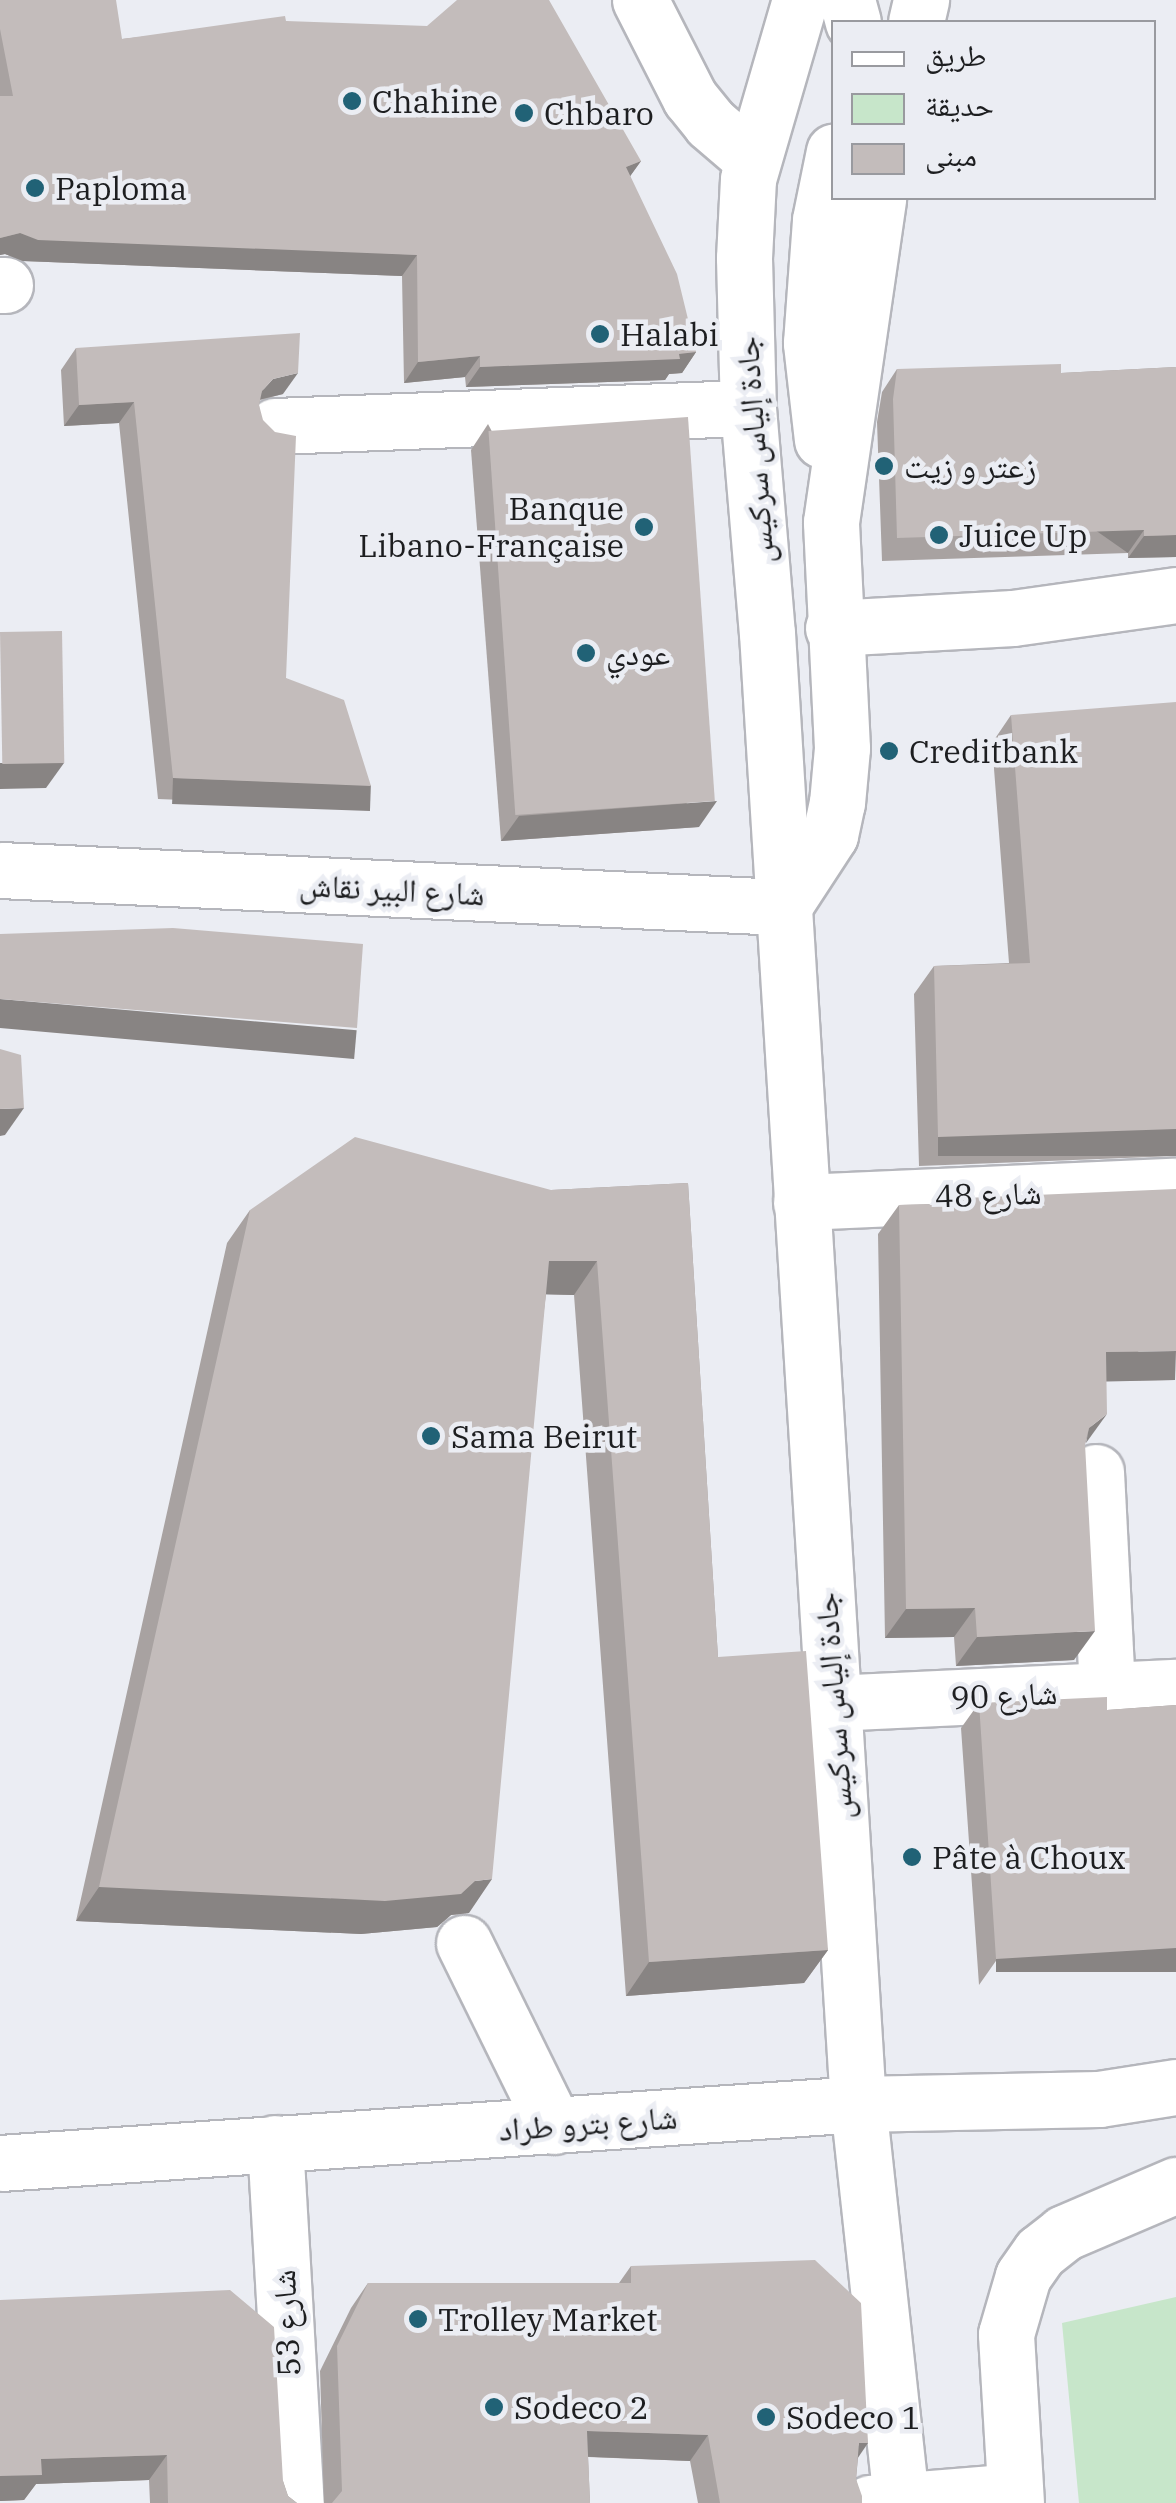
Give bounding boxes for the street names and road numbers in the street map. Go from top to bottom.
street label: جادة إلياس سركيس [727,335,781,565]
street label: شارع البير نقاش [298,865,486,913]
street label: شارع 48 [934,1173,1042,1215]
street label: جادة إلياس سركيس [806,1591,860,1821]
street label: شارع 90 [950,1673,1058,1717]
street label: شارع بترو طراد [497,2098,679,2148]
street label: شارع 53 [264,2269,308,2377]

